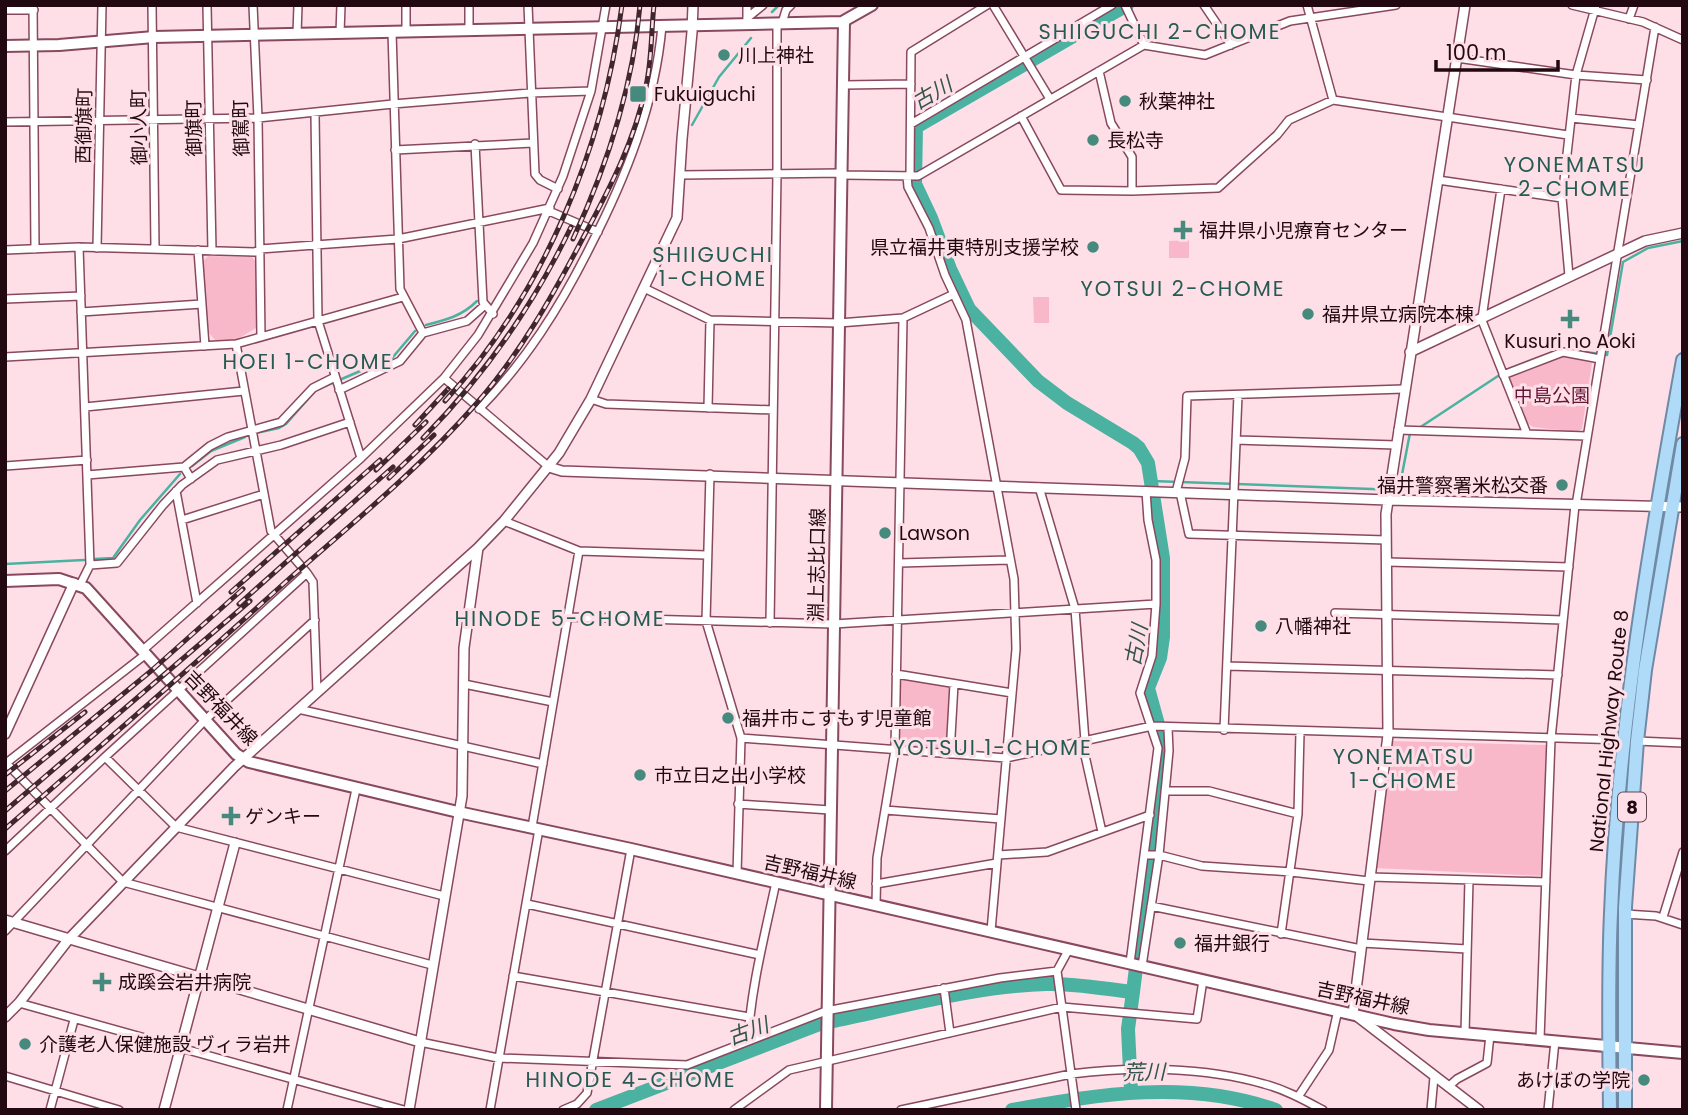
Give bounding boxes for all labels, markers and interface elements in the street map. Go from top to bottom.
district label: SHIIGUCHI 2-CHOME [1039,17,1281,46]
scale bar [1436,28,1558,72]
text: 100 m [1446,38,1506,67]
place label: 川上神社 [738,42,814,69]
marker: 川上神社 [716,47,732,63]
water label: 古川 [907,69,959,116]
place label: Fukuiguchi [654,81,756,108]
marker: Fukuiguchi [628,84,648,104]
street label: 西御旗町 [70,88,98,164]
place label: 秋葉神社 [1139,88,1215,115]
street label: 御小人町 [125,89,153,165]
marker: 秋葉神社 [1117,93,1133,109]
street label: 御旗町 [180,99,208,157]
street label: 御駕町 [227,99,255,157]
place label: 長松寺 [1107,127,1164,154]
marker: 長松寺 [1085,132,1101,148]
district label: YONEMATSU 2-CHOME [1504,150,1646,203]
place label: 福井県小児療育センター [1199,217,1408,244]
marker: 福井県小児療育センター [1173,220,1193,240]
place label: 県立福井東特別支援学校 [870,234,1079,261]
marker: 県立福井東特別支援学校 [1085,239,1101,255]
district label: SHIIGUCHI 1-CHOME [652,240,774,293]
district label: YOTSUI 2-CHOME [1080,274,1286,303]
place label: 福井県立病院本棟 [1322,301,1474,328]
marker: 福井県立病院本棟 [1300,306,1316,322]
marker: Kusuri no Aoki [1562,311,1578,327]
place label: Kusuri no Aoki [1504,328,1636,355]
district label: HOEI 1-CHOME [223,347,393,376]
park label: 中島公園 [1514,382,1590,409]
place label: 福井警察署米松交番 [1377,472,1548,499]
marker: 福井警察署米松交番 [1554,477,1570,493]
street label: 淵上志比口線 [803,508,831,622]
place label: Lawson [899,520,970,547]
marker: Lawson [877,525,893,541]
district label: HINODE 5-CHOME [454,604,666,633]
street label: National Highway Route 8 [1585,609,1633,853]
place label: 八幡神社 [1275,613,1351,640]
marker: 八幡神社 [1253,618,1269,634]
water label: 古川 [1118,620,1155,668]
street label: 吉野福井線 [178,664,264,752]
place label: 福井市こすもす児童館 [742,705,932,732]
marker: 福井市こすもす児童館 [720,710,736,726]
district label: YOTSUI 1-CHOME [893,733,1093,762]
district label: YONEMATSU 1-CHOME [1333,742,1475,795]
place label: 市立日之出小学校 [654,762,806,789]
marker: 市立日之出小学校 [632,767,648,783]
road number: 8 [1618,792,1646,822]
place label: ゲンキー [245,803,321,830]
marker: ゲンキー [223,808,239,824]
street label: 吉野福井線 [761,848,859,896]
place label: 福井銀行 [1194,930,1270,957]
marker: 福井銀行 [1172,935,1188,951]
place label: 成蹊会岩井病院 [118,969,251,996]
marker: 成蹊会岩井病院 [92,972,112,992]
street label: 吉野福井線 [1314,975,1412,1021]
water label: 古川 [723,1010,775,1052]
place label: 介護老人保健施設 ヴィラ岩井 [39,1031,291,1058]
marker: 介護老人保健施設 ヴィラ岩井 [17,1036,33,1052]
water label: 荒川 [1123,1057,1167,1087]
district label: HINODE 4-CHOME [525,1065,737,1094]
place label: あけぼの学院 [1516,1067,1630,1094]
marker: あけぼの学院 [1636,1072,1652,1088]

